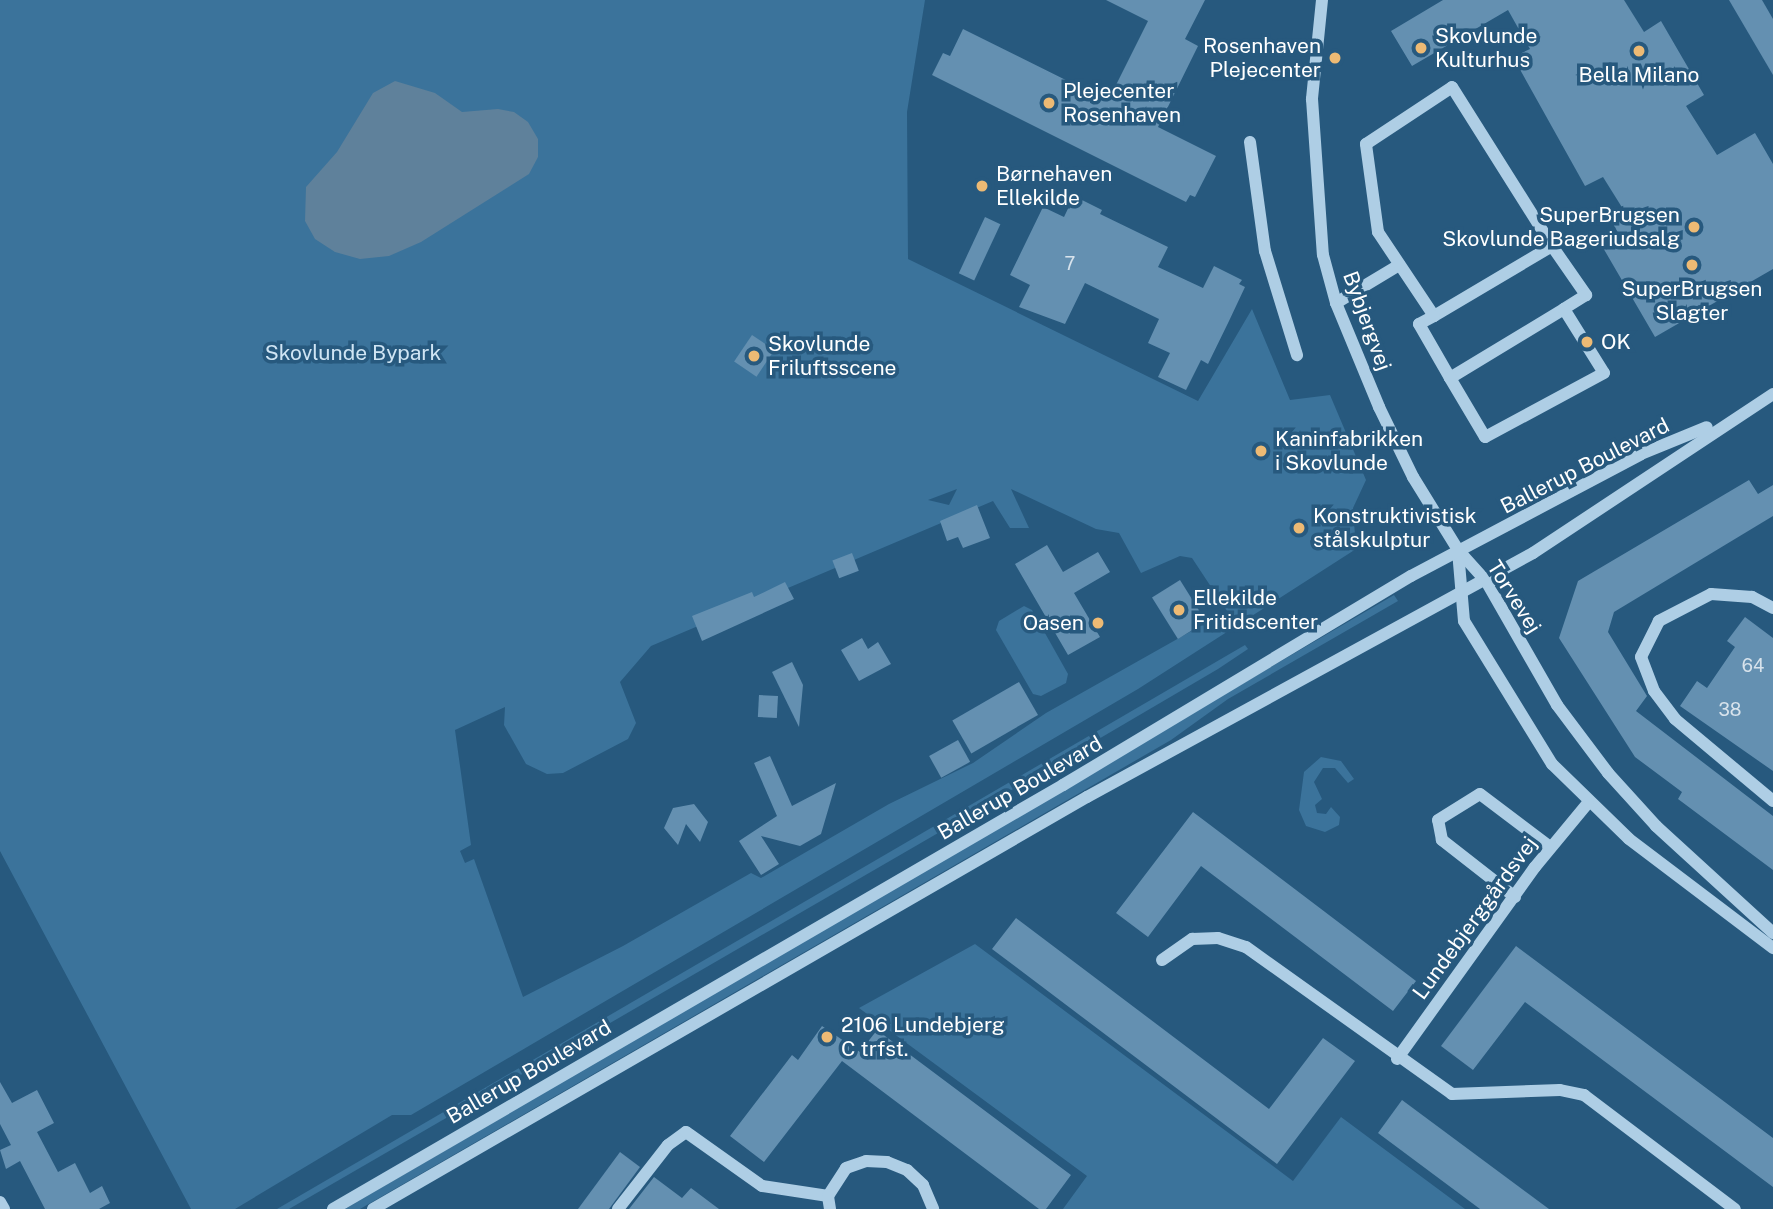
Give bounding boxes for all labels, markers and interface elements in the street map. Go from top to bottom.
place label: Skovlunde Kulturhus [1435,23,1538,73]
place label: Rosenhaven Plejecenter [1203,33,1321,83]
marker: Skovlunde Kulturhus [1413,40,1429,56]
marker: Bella Milano [1631,43,1647,59]
marker: Rosenhaven Plejecenter [1327,50,1343,66]
place label: Bella Milano [1579,62,1699,88]
place label: Plejecenter Rosenhaven [1063,78,1181,128]
marker: Plejecenter Rosenhaven [1041,95,1057,111]
place label: Børnehaven Ellekilde [996,161,1112,211]
marker: Børnehaven Ellekilde [974,178,990,194]
place label: SuperBrugsen Skovlunde Bageriudsalg [1442,202,1680,252]
marker: SuperBrugsen Skovlunde Bageriudsalg [1686,219,1702,235]
house number: 7 [1065,253,1075,275]
marker: SuperBrugsen Slagter [1684,257,1700,273]
street label: Bybjergvej [1337,268,1397,374]
place label: SuperBrugsen Slagter [1622,276,1762,326]
place label: OK [1601,329,1631,355]
place label: Skovlunde Friluftsscene [768,331,896,381]
marker: OK [1579,334,1595,350]
park label: Skovlunde Bypark [265,340,441,366]
marker: Skovlunde Friluftsscene [746,348,762,364]
street label: Ballerup Boulevard [1496,413,1674,519]
place label: Kaninfabrikken i Skovlunde [1275,426,1423,476]
marker: Kaninfabrikken i Skovlunde [1253,443,1269,459]
place label: Konstruktivistisk stålskulptur [1313,503,1477,553]
marker: Konstruktivistisk stålskulptur [1291,520,1307,536]
street label: Torvevej [1482,556,1546,638]
place label: Ellekilde Fritidscenter [1193,585,1318,635]
marker: Ellekilde Fritidscenter [1171,602,1187,618]
place label: Oasen [1023,610,1084,636]
marker: Oasen [1090,615,1106,631]
house number: 64 [1742,655,1764,677]
house number: 38 [1719,699,1741,721]
street label: Ballerup Boulevard [933,731,1107,845]
street label: Lundebjerggårdsvej [1408,832,1542,1004]
place label: 2106 Lundebjerg C trfst. [841,1012,1005,1062]
street label: Ballerup Boulevard [442,1015,616,1129]
marker: 2106 Lundebjerg C trfst. [819,1029,835,1045]

